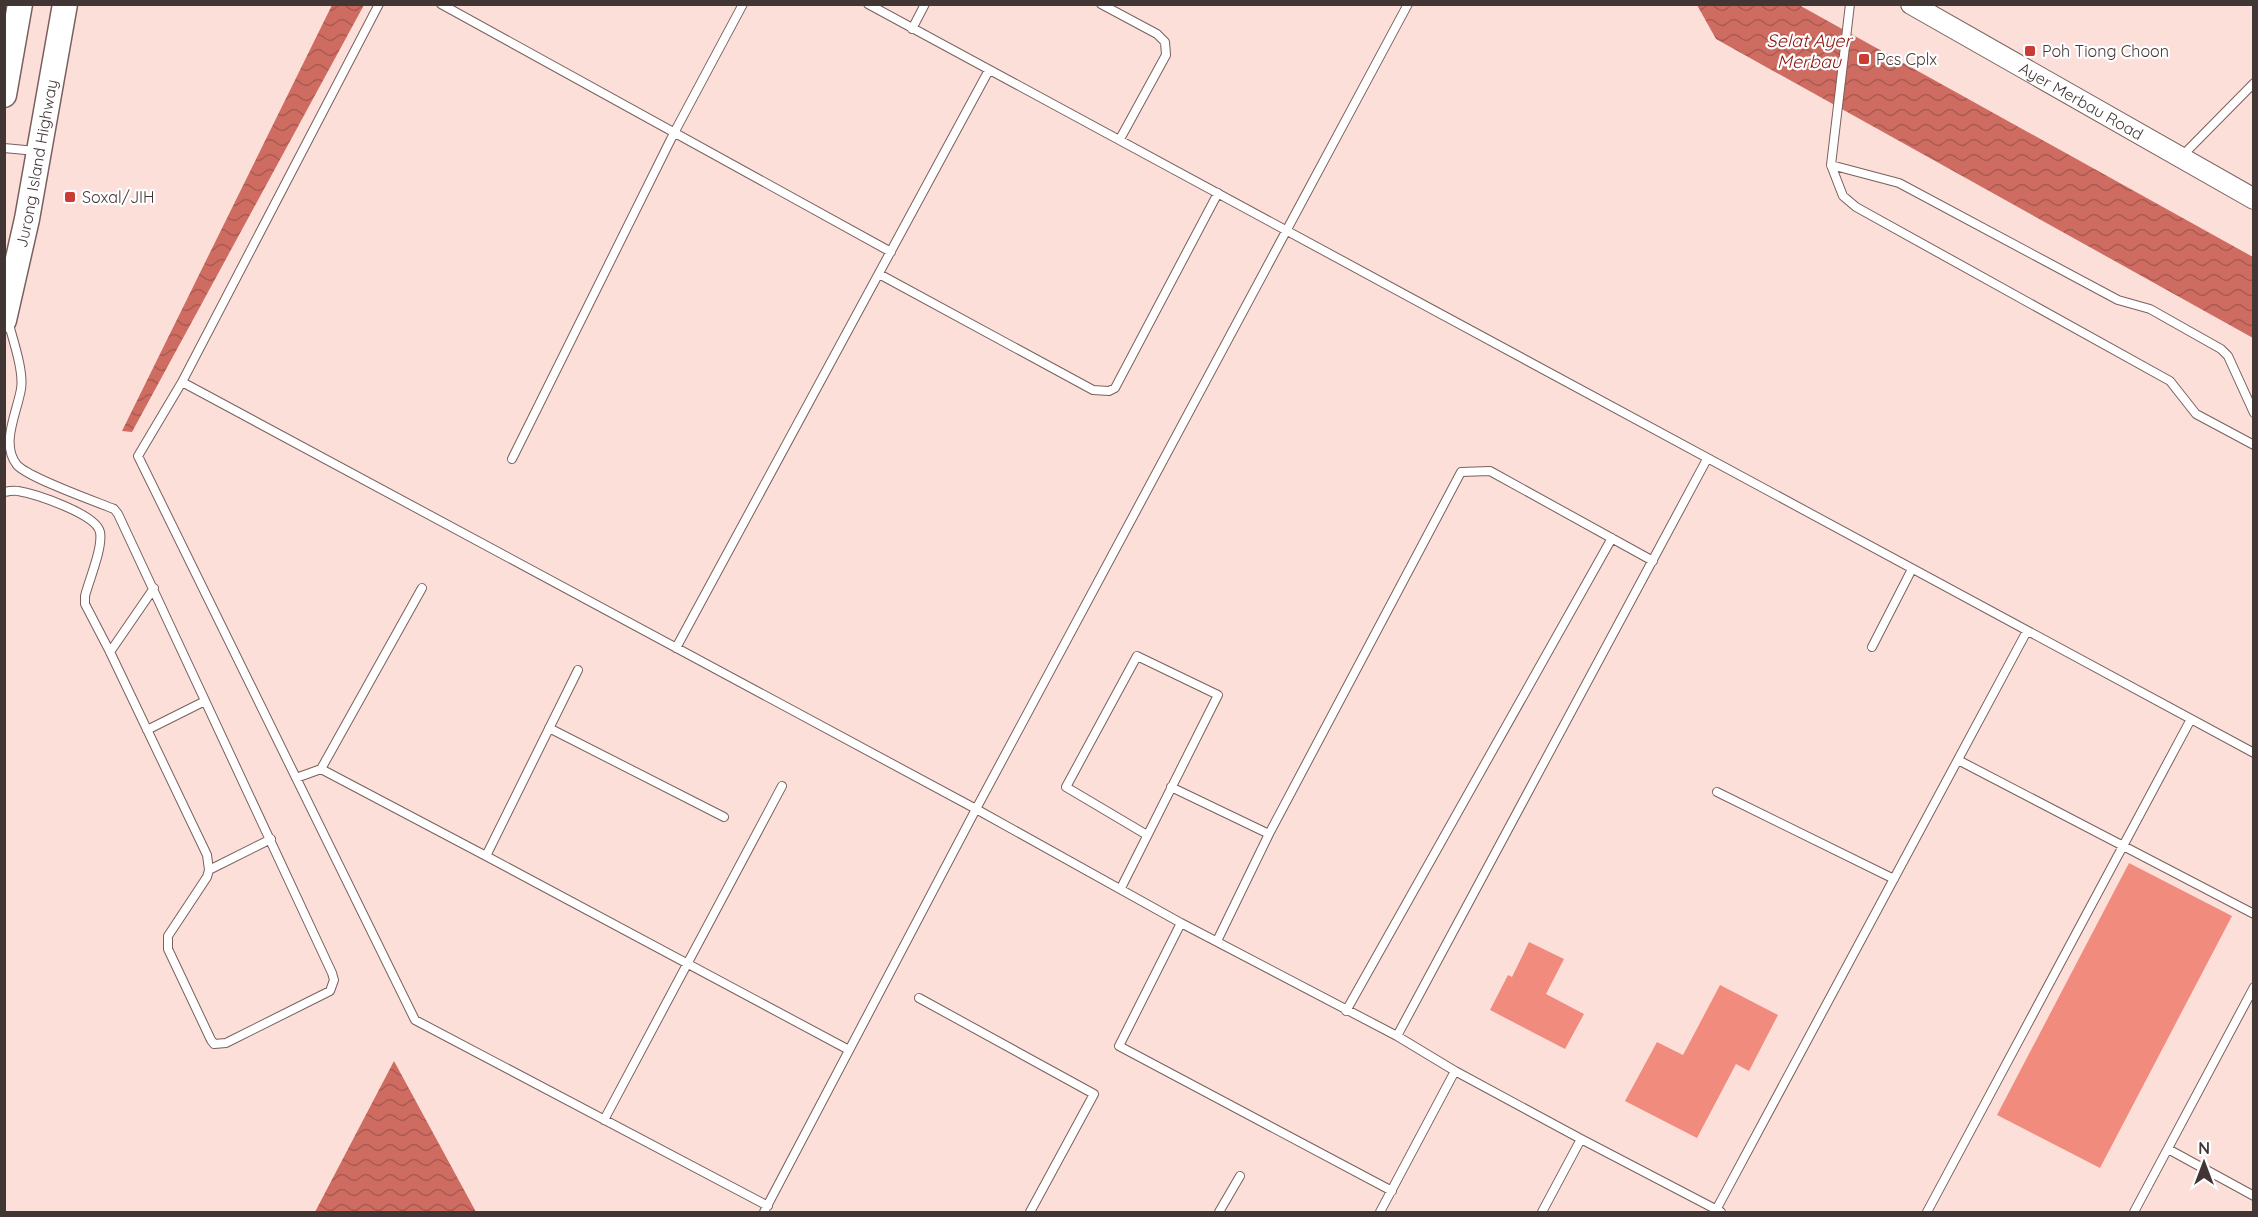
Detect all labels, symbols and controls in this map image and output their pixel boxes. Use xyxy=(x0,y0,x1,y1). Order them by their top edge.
water label: Selat Ayer Merbau xyxy=(1767,29,1853,73)
place label: Poh Tiong Choon xyxy=(2042,41,2169,61)
marker: Poh Tiong Choon xyxy=(2023,44,2037,58)
place label: Pcs Cplx xyxy=(1876,49,1937,69)
marker: Pcs Cplx xyxy=(1857,52,1871,66)
street label: Ayer Merbau Road xyxy=(2016,58,2147,144)
street label: Jurong Island Highway xyxy=(11,78,62,249)
place label: Soxal/JIH xyxy=(82,187,155,207)
marker: Soxal/JIH xyxy=(63,190,77,204)
north arrow xyxy=(2174,1133,2234,1193)
text: N xyxy=(2198,1138,2210,1158)

